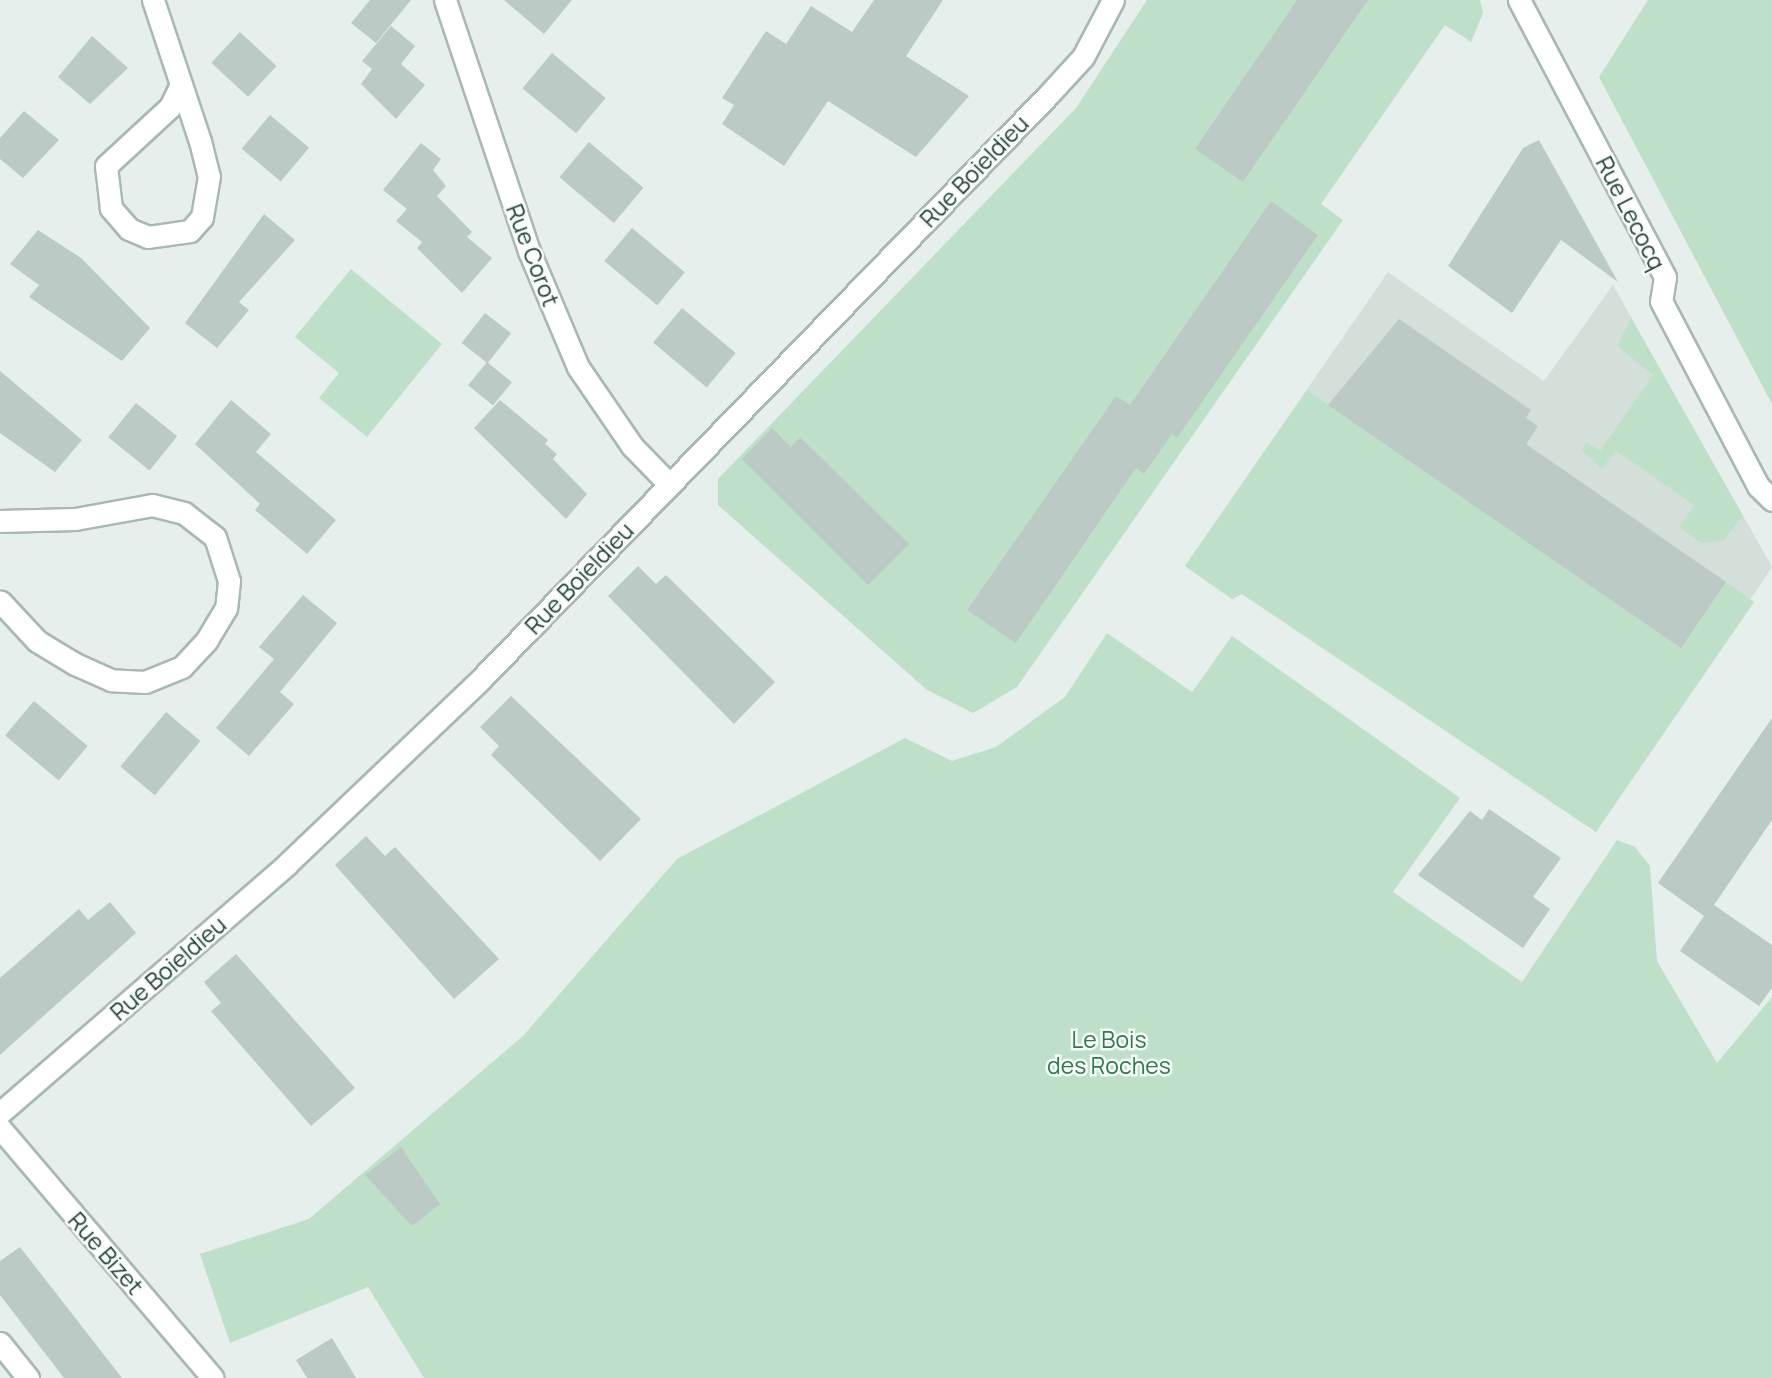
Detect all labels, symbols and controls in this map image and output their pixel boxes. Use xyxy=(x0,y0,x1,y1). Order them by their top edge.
street label: Rue Boieldieu xyxy=(914,110,1034,232)
street label: Rue Lecocq xyxy=(1591,152,1671,274)
street label: Rue Corot xyxy=(501,200,565,310)
street label: Rue Boieldieu xyxy=(519,517,639,639)
street label: Rue Boieldieu xyxy=(105,910,231,1026)
park label: Le Bois des Roches xyxy=(1047,1025,1171,1079)
street label: Rue Bizet xyxy=(63,1206,149,1300)

